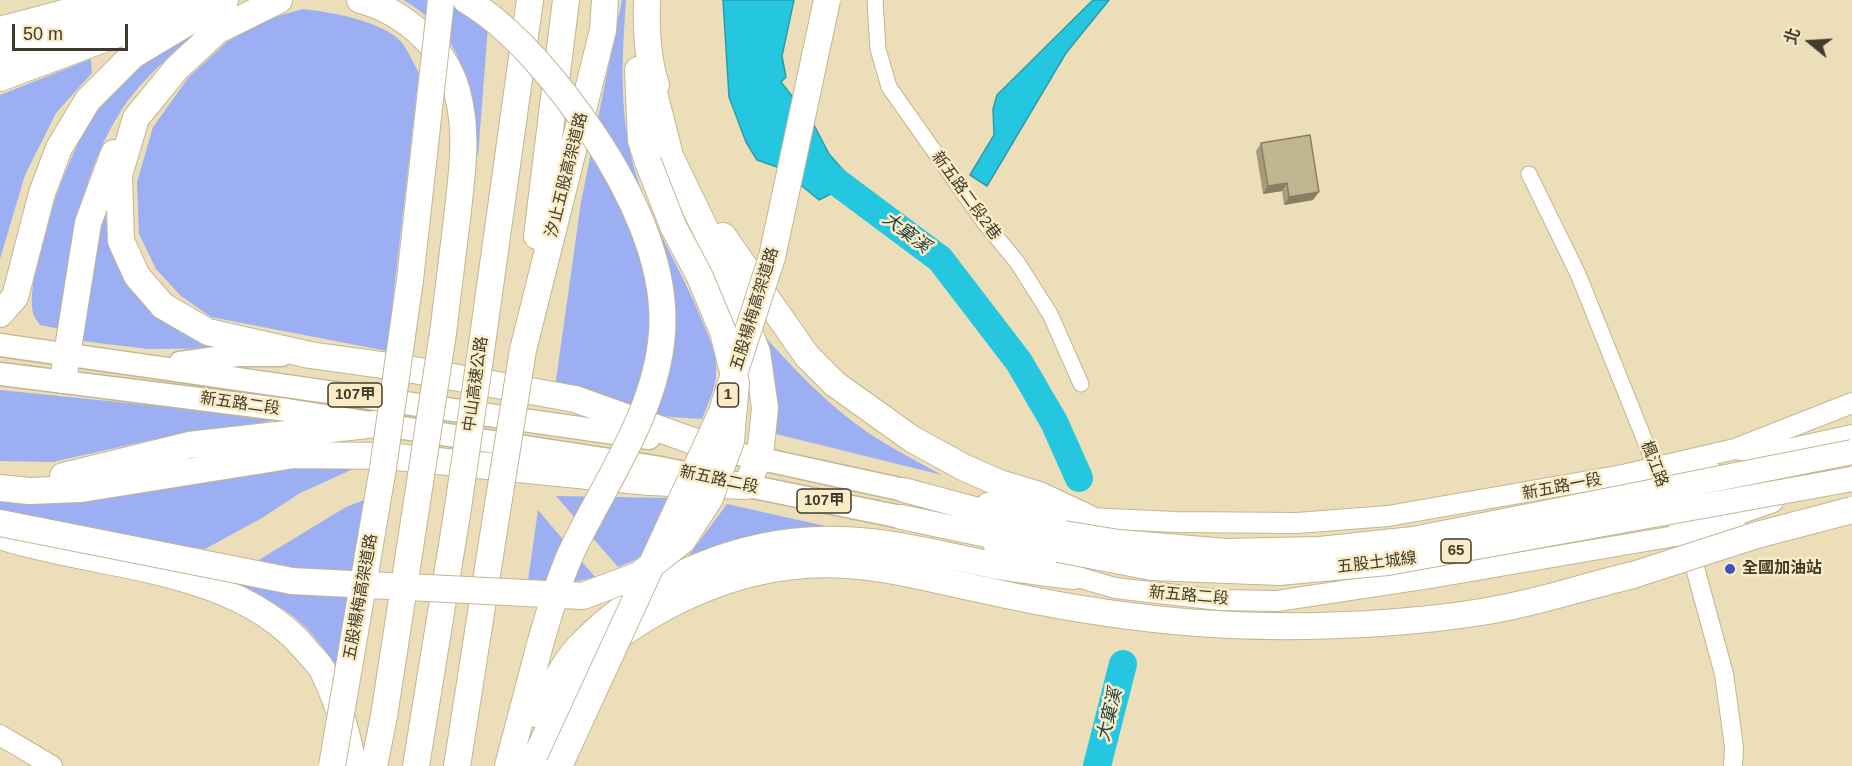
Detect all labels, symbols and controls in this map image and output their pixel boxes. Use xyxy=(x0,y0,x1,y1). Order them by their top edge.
scale bar xyxy=(15,12,130,50)
north arrow xyxy=(1780,12,1840,72)
text: 50 m xyxy=(23,24,63,44)
text: 北 xyxy=(1782,26,1803,47)
street label: 汐止五股高架道路 xyxy=(542,111,592,239)
street label: 新五路二段2巷 xyxy=(927,148,1005,244)
water label: 大窠溪 xyxy=(878,208,934,258)
street label: 五股楊梅高架道路 xyxy=(727,245,783,373)
street label: 中山高速公路 xyxy=(460,335,492,433)
road number: 107甲 xyxy=(328,383,382,407)
road number: 1 xyxy=(718,383,738,407)
street label: 新五路二段 xyxy=(199,389,281,419)
street label: 楓江路 xyxy=(1636,438,1672,490)
street label: 新五路二段 xyxy=(678,462,760,498)
street label: 新五路一段 xyxy=(1521,470,1603,504)
road number: 107甲 xyxy=(797,489,851,513)
street label: 五股楊梅高架道路 xyxy=(340,532,382,662)
road number: 65 xyxy=(1441,539,1471,563)
street label: 五股土城線 xyxy=(1336,549,1418,577)
place label: 全國加油站 xyxy=(1742,559,1822,579)
marker: 全國加油站 xyxy=(1723,562,1737,576)
street label: 新五路二段 xyxy=(1148,583,1230,609)
water label: 大窠溪 xyxy=(1093,686,1127,744)

